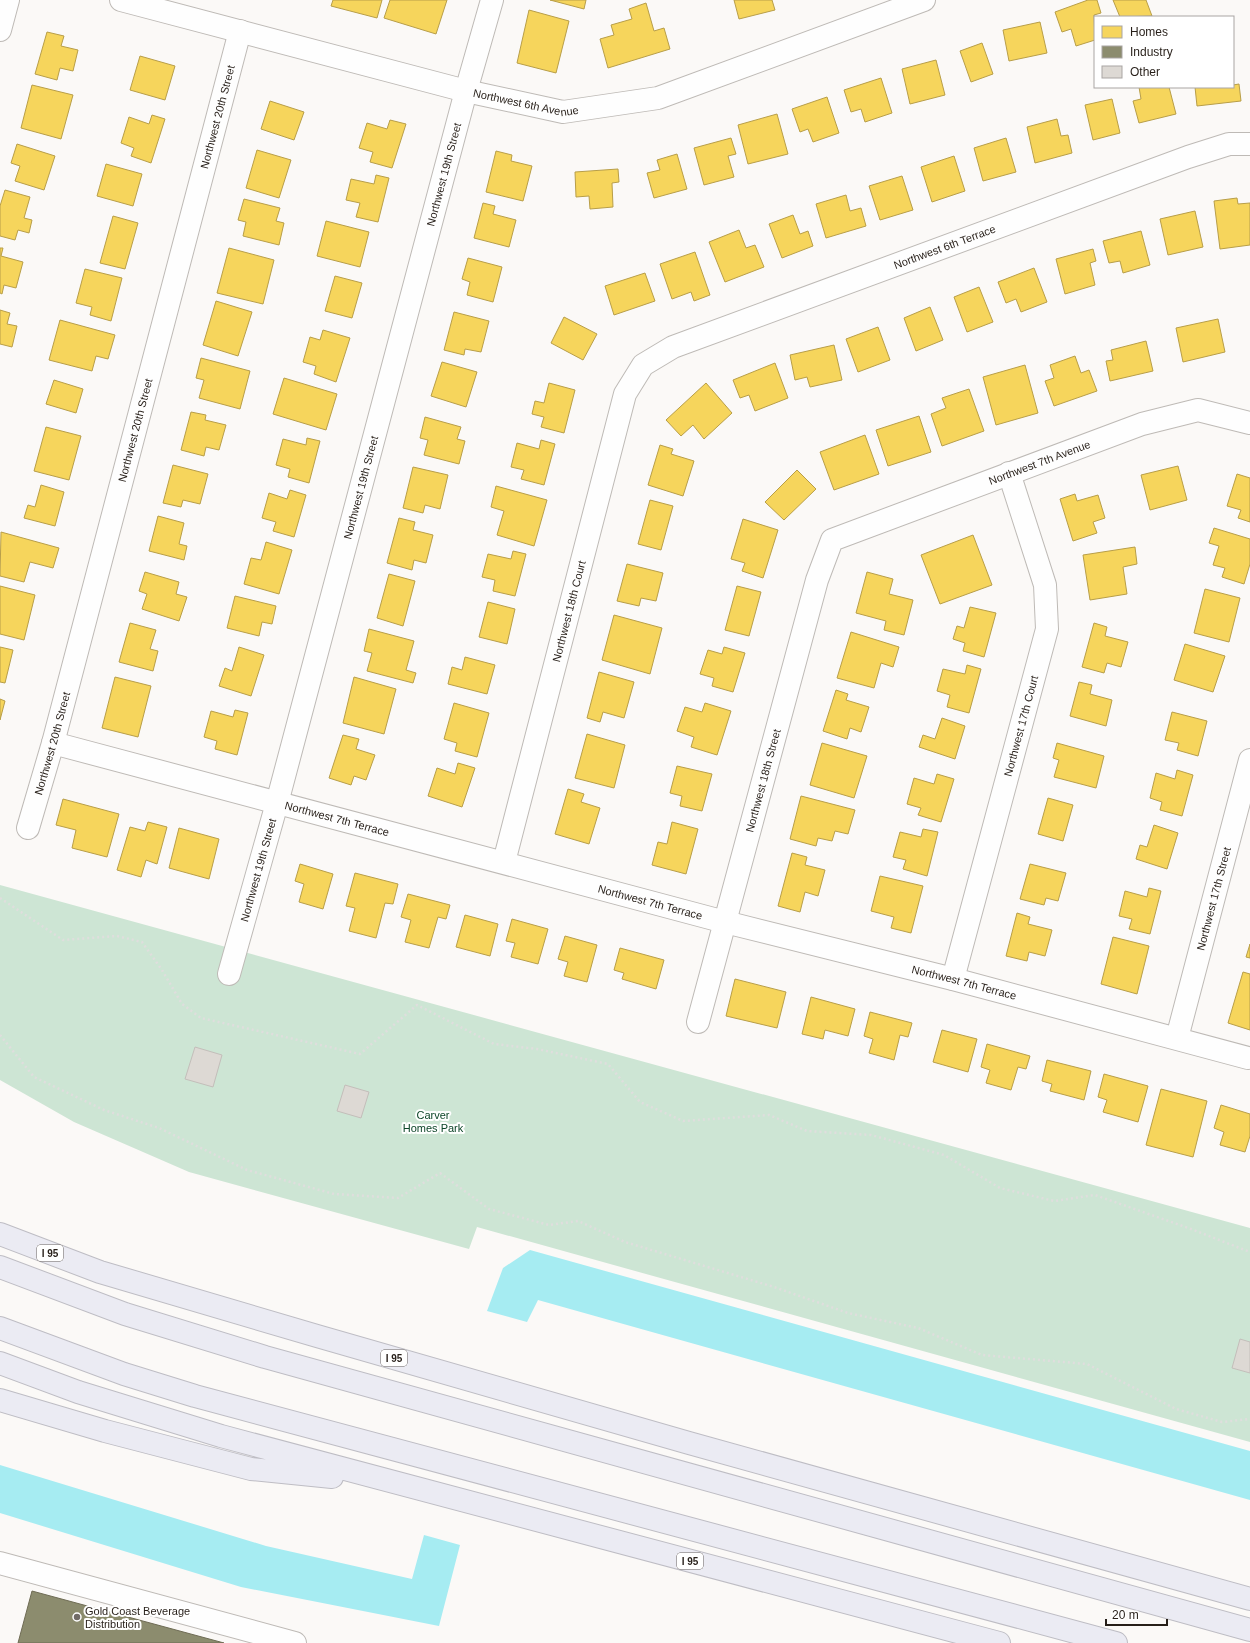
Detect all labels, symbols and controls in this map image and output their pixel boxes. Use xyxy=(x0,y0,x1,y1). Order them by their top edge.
legend xyxy=(1094,16,1234,88)
text: Homes xyxy=(1130,25,1168,39)
text: Industry xyxy=(1130,45,1173,59)
street label: Northwest 20th Street xyxy=(198,64,237,170)
text: Other xyxy=(1130,65,1160,79)
street label: Northwest 6th Avenue xyxy=(472,87,579,118)
street label: Northwest 19th Street xyxy=(424,121,463,227)
street label: Northwest 6th Terrace xyxy=(892,223,997,271)
street label: Northwest 20th Street xyxy=(116,377,154,483)
street label: Northwest 19th Street xyxy=(341,435,380,541)
street label: Northwest 7th Avenue xyxy=(987,438,1092,487)
street label: Northwest 18th Court xyxy=(550,559,588,663)
street label: Northwest 17th Court xyxy=(1002,674,1040,778)
street label: Northwest 20th Street xyxy=(32,691,72,796)
street label: Northwest 18th Street xyxy=(743,728,783,834)
street label: Northwest 7th Terrace xyxy=(284,799,391,838)
street label: Northwest 19th Street xyxy=(238,817,278,923)
street label: Northwest 17th Street xyxy=(1194,846,1233,952)
street label: Northwest 7th Terrace xyxy=(597,882,704,922)
street label: Northwest 7th Terrace xyxy=(911,963,1018,1002)
park label: Carver Homes Park xyxy=(403,1109,464,1134)
road number: I 95 xyxy=(37,1245,63,1261)
road number: I 95 xyxy=(381,1350,407,1366)
road number: I 95 xyxy=(677,1553,703,1569)
scale bar xyxy=(1106,1601,1167,1627)
place label: Gold Coast Beverage Distribution xyxy=(85,1605,190,1630)
text: 20 m xyxy=(1112,1608,1139,1622)
marker: Gold Coast Beverage Distribution xyxy=(72,1612,82,1622)

